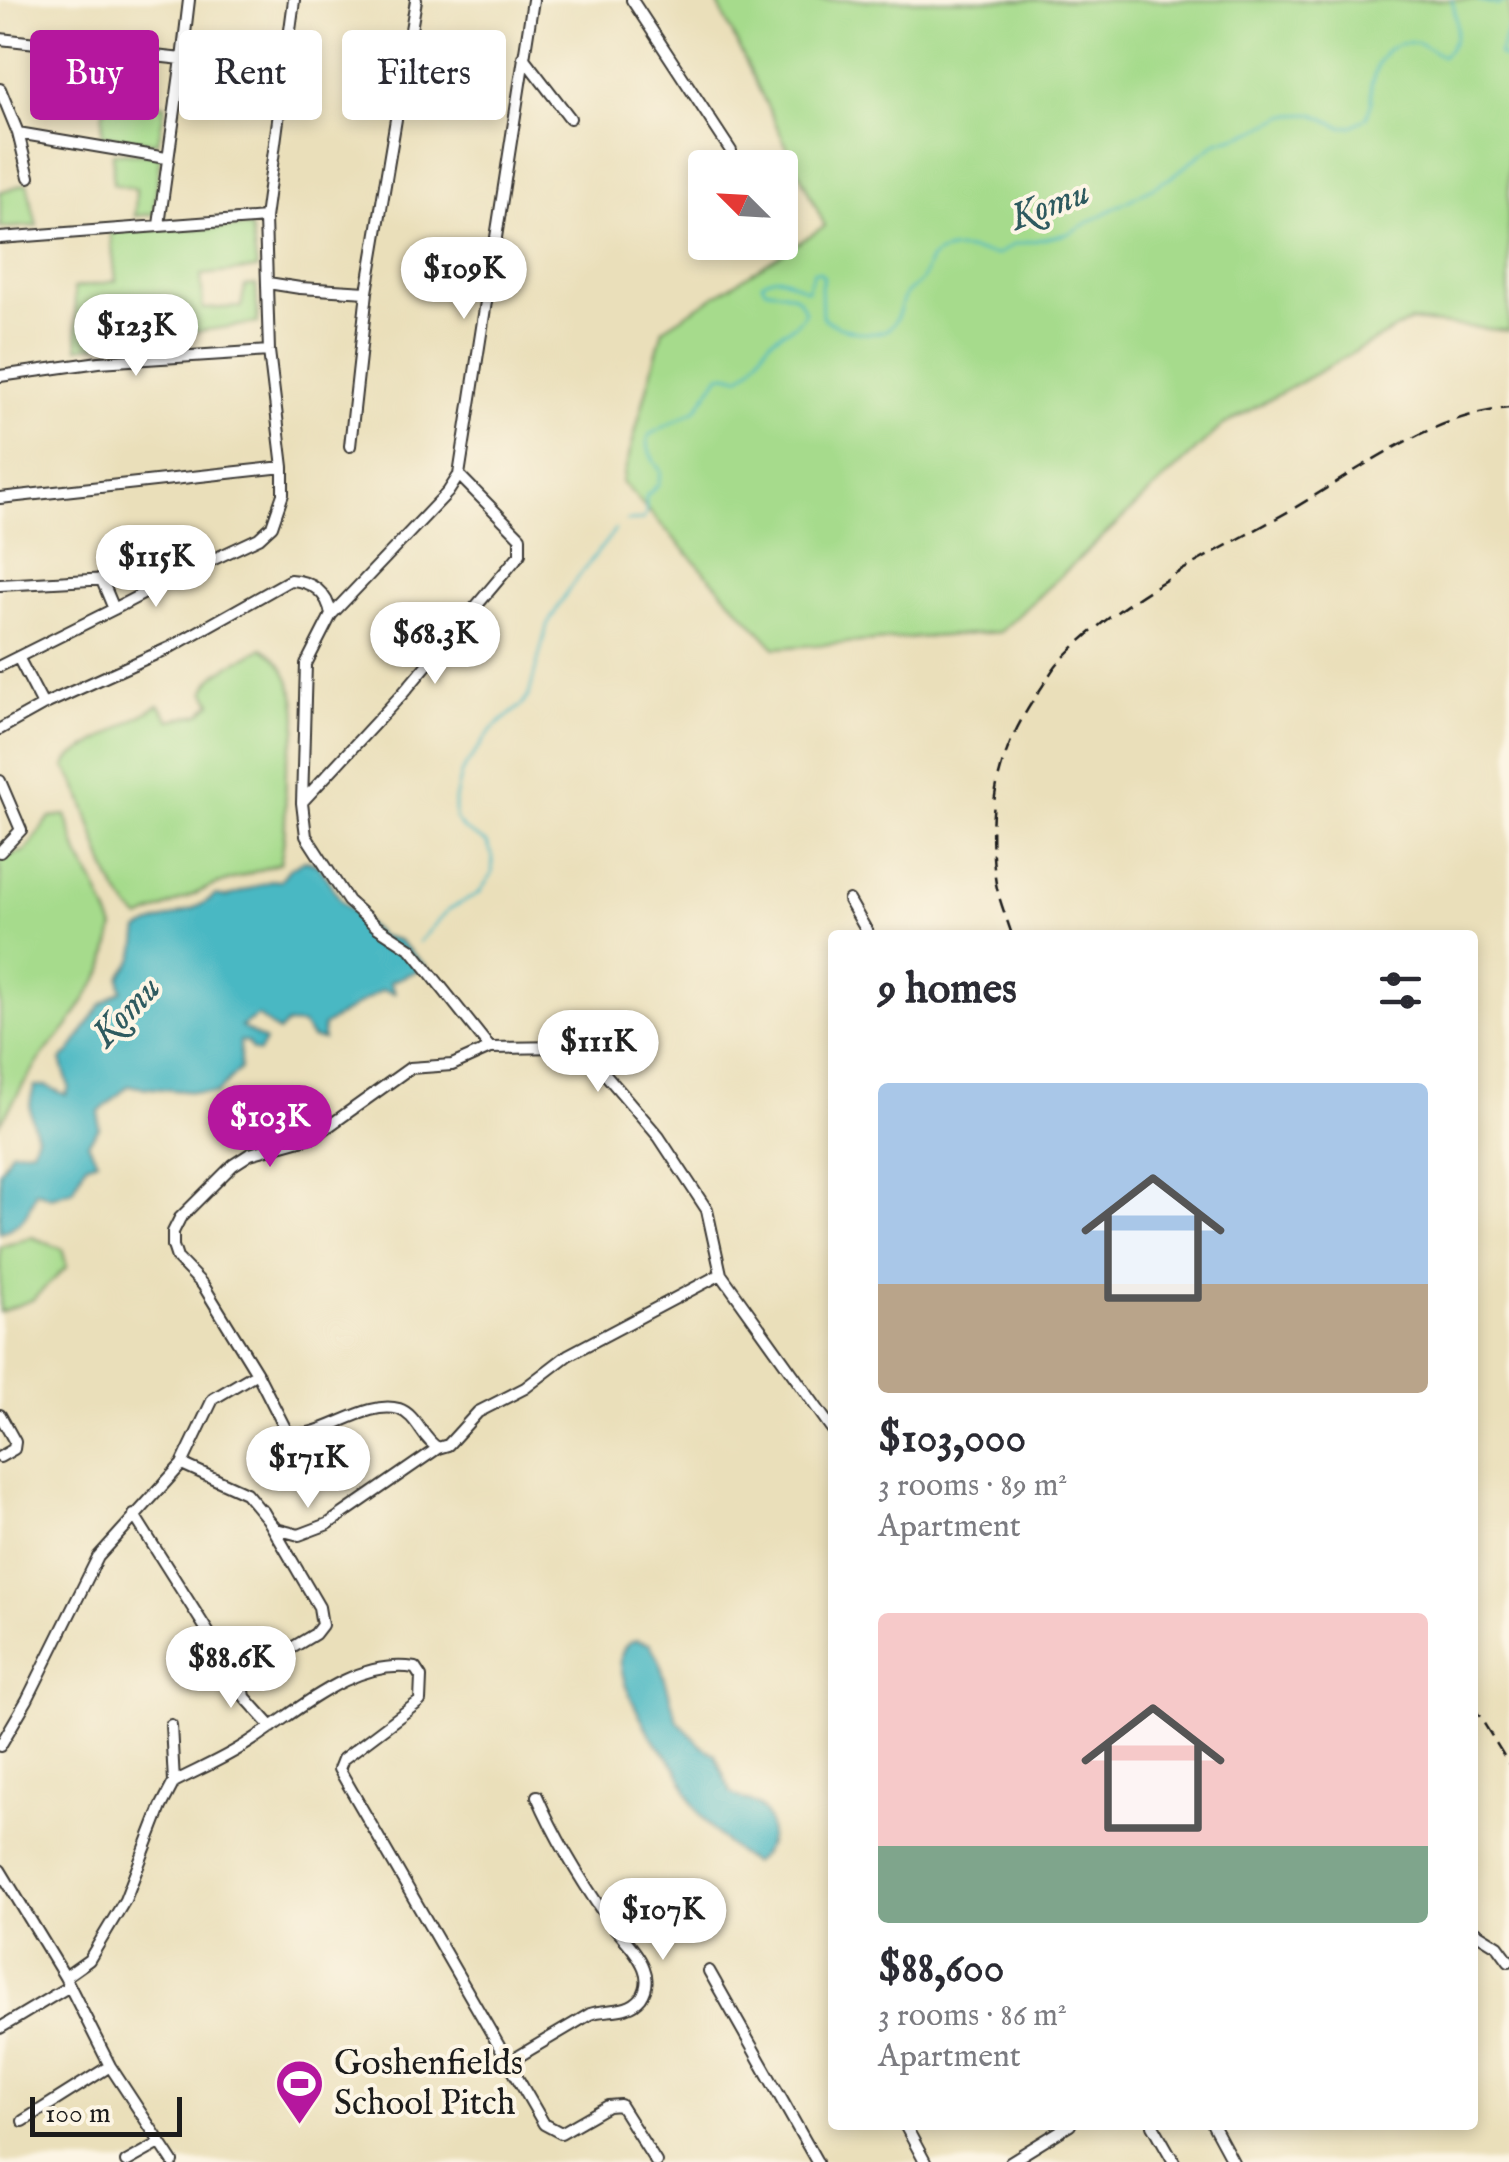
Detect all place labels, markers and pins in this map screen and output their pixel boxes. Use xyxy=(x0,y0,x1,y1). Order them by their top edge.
pin: $109K xyxy=(394,237,534,322)
pin: $123K xyxy=(66,294,206,379)
pin: $115K xyxy=(86,525,226,610)
pin: $68.3K xyxy=(354,602,516,687)
pin: $111K xyxy=(528,1010,668,1095)
pin: $103K xyxy=(200,1085,340,1170)
pin: $171K xyxy=(238,1426,378,1511)
pin: $88.6K xyxy=(150,1626,312,1711)
pin: $107K xyxy=(593,1878,733,1963)
place label: Goshenfields School Pitch xyxy=(334,2042,523,2127)
sports icon: Goshenfields School Pitch xyxy=(273,2058,325,2126)

